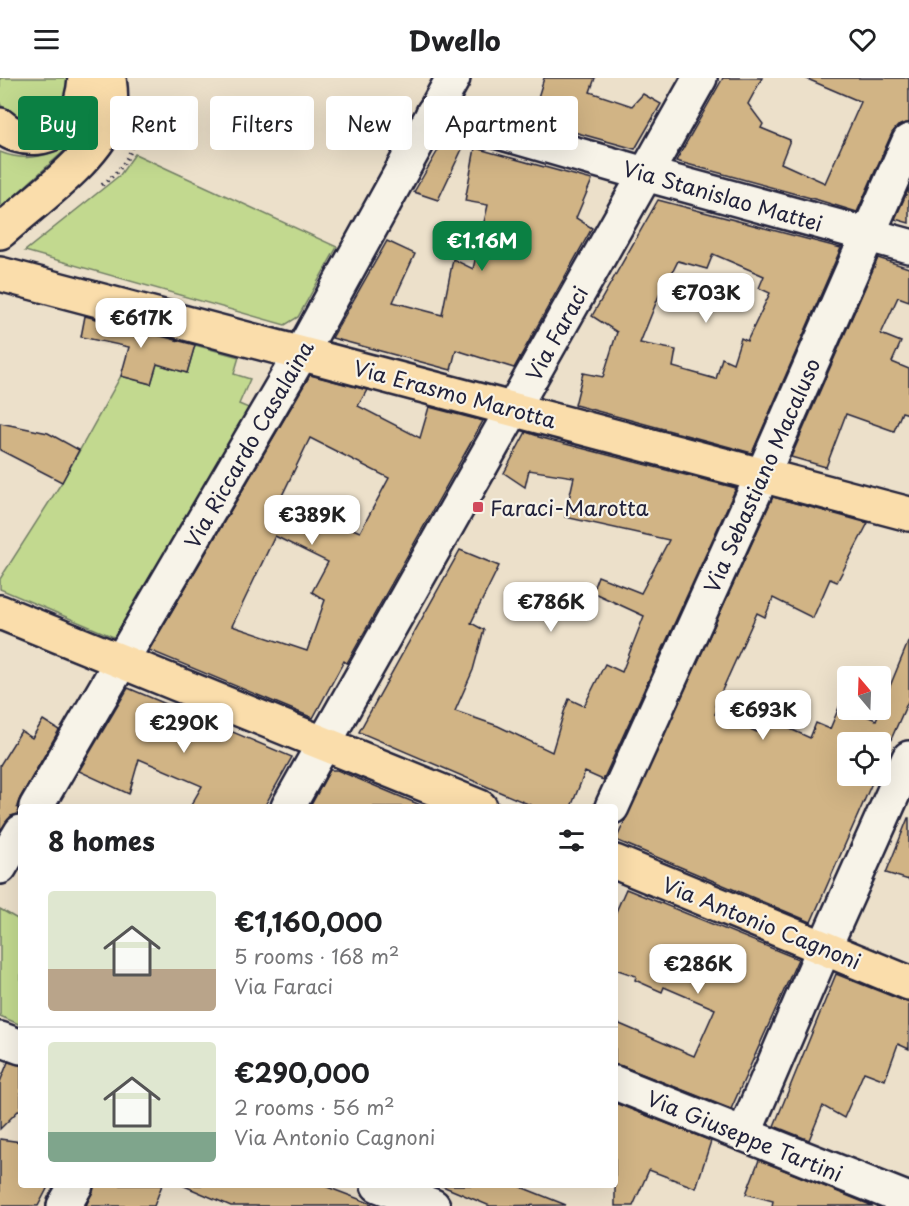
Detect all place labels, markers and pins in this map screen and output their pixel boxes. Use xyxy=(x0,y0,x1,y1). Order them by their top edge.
pin: €1.16M xyxy=(433,221,531,272)
pin: €703K xyxy=(664,273,748,324)
pin: €617K xyxy=(99,298,183,349)
place label: Faraci-Marotta xyxy=(490,491,649,523)
pin: €389K xyxy=(270,495,354,546)
marker: Faraci-Marotta xyxy=(471,500,485,514)
pin: €786K xyxy=(509,582,593,633)
pin: €693K xyxy=(721,690,805,741)
pin: €290K xyxy=(142,703,226,754)
pin: €286K xyxy=(656,944,740,995)

